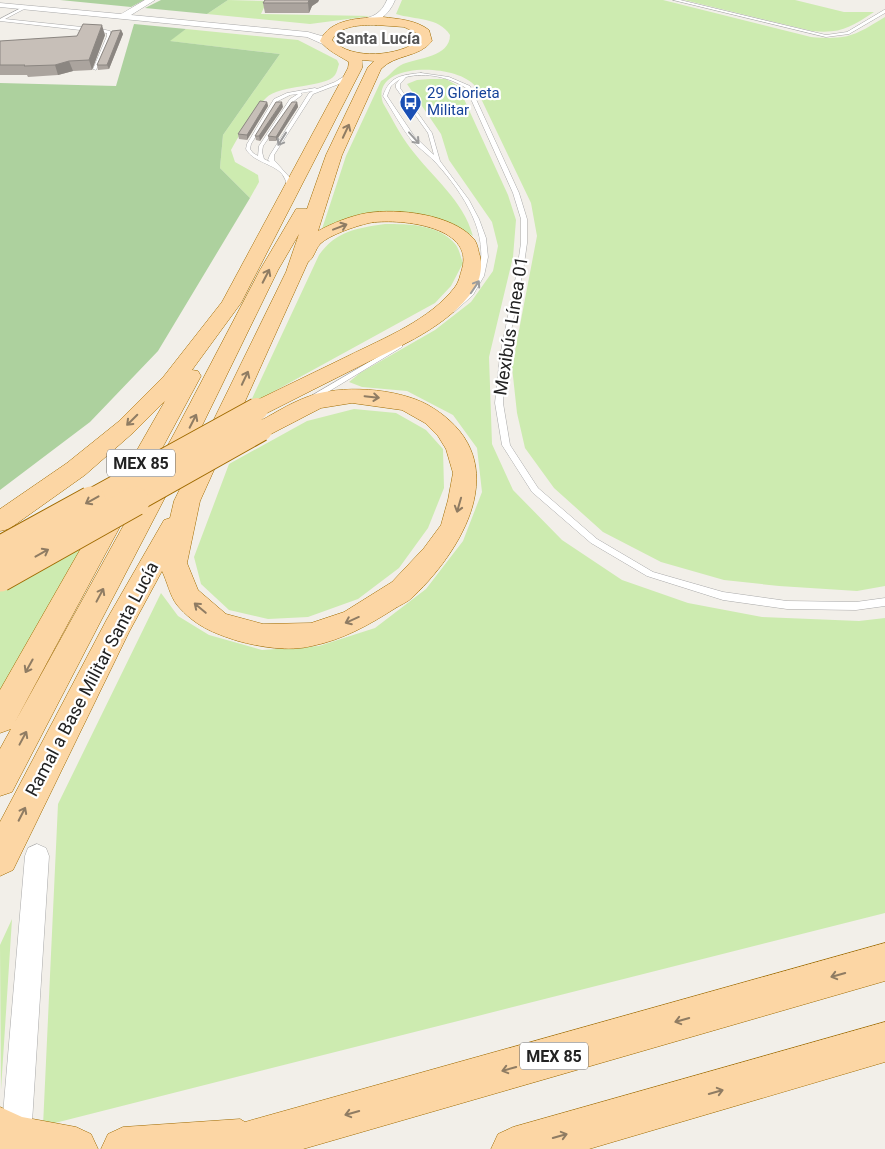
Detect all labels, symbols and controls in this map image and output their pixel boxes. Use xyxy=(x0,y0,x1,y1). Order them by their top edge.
district label: Santa Lucía xyxy=(336,29,420,48)
place label: 29 Glorieta Militar xyxy=(427,84,500,119)
bus stop icon: 29 Glorieta Militar xyxy=(399,90,423,121)
one-way arrow xyxy=(341,124,351,139)
one-way arrow xyxy=(408,131,420,144)
one-way arrow xyxy=(276,132,286,146)
one-way arrow xyxy=(332,222,347,231)
street label: Mexibús Línea 01 xyxy=(489,255,532,397)
one-way arrow xyxy=(262,269,271,284)
one-way arrow xyxy=(470,280,480,294)
one-way arrow xyxy=(240,371,250,386)
one-way arrow xyxy=(364,393,380,402)
one-way arrow xyxy=(126,414,138,426)
one-way arrow xyxy=(188,414,198,429)
road number: MEX 85 xyxy=(107,449,175,476)
one-way arrow xyxy=(85,496,100,506)
one-way arrow xyxy=(454,497,464,513)
one-way arrow xyxy=(35,548,49,558)
street label: Ramal a Base Militar Santa Lucía xyxy=(21,558,162,800)
one-way arrow xyxy=(96,588,105,603)
one-way arrow xyxy=(193,602,206,614)
one-way arrow xyxy=(345,615,360,625)
one-way arrow xyxy=(23,659,33,673)
one-way arrow xyxy=(18,731,28,746)
one-way arrow xyxy=(18,807,27,822)
one-way arrow xyxy=(831,971,847,980)
one-way arrow xyxy=(674,1015,690,1025)
road number: MEX 85 xyxy=(520,1042,588,1070)
one-way arrow xyxy=(501,1064,517,1074)
one-way arrow xyxy=(708,1086,724,1096)
one-way arrow xyxy=(345,1109,361,1119)
one-way arrow xyxy=(552,1130,568,1140)

